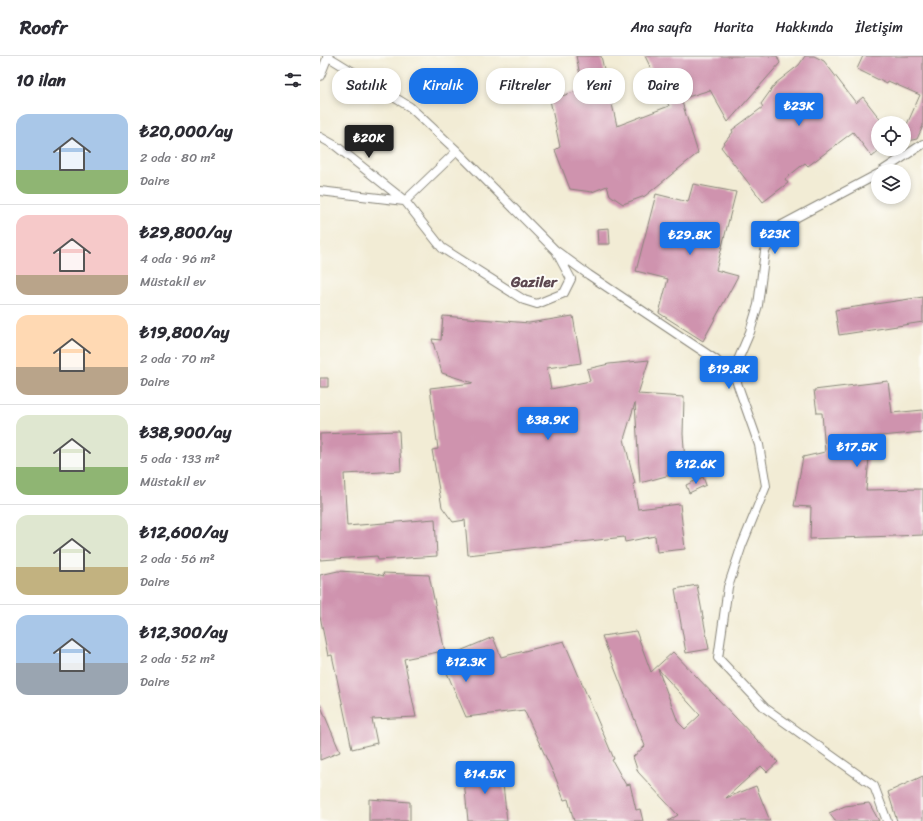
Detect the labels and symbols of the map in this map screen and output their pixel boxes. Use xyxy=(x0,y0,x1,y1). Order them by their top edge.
pin: ₺23K xyxy=(775,93,823,127)
pin: ₺20K xyxy=(345,125,393,159)
pin: ₺23K xyxy=(751,221,799,255)
pin: ₺29.8K xyxy=(657,222,723,256)
district label: Gaziler xyxy=(510,269,559,295)
pin: ₺19.8K xyxy=(696,356,762,390)
pin: ₺38.9K xyxy=(515,407,581,441)
pin: ₺17.5K xyxy=(824,434,890,468)
pin: ₺12.6K xyxy=(663,451,729,485)
pin: ₺12.3K xyxy=(433,649,499,683)
pin: ₺14.5K xyxy=(452,761,518,795)

